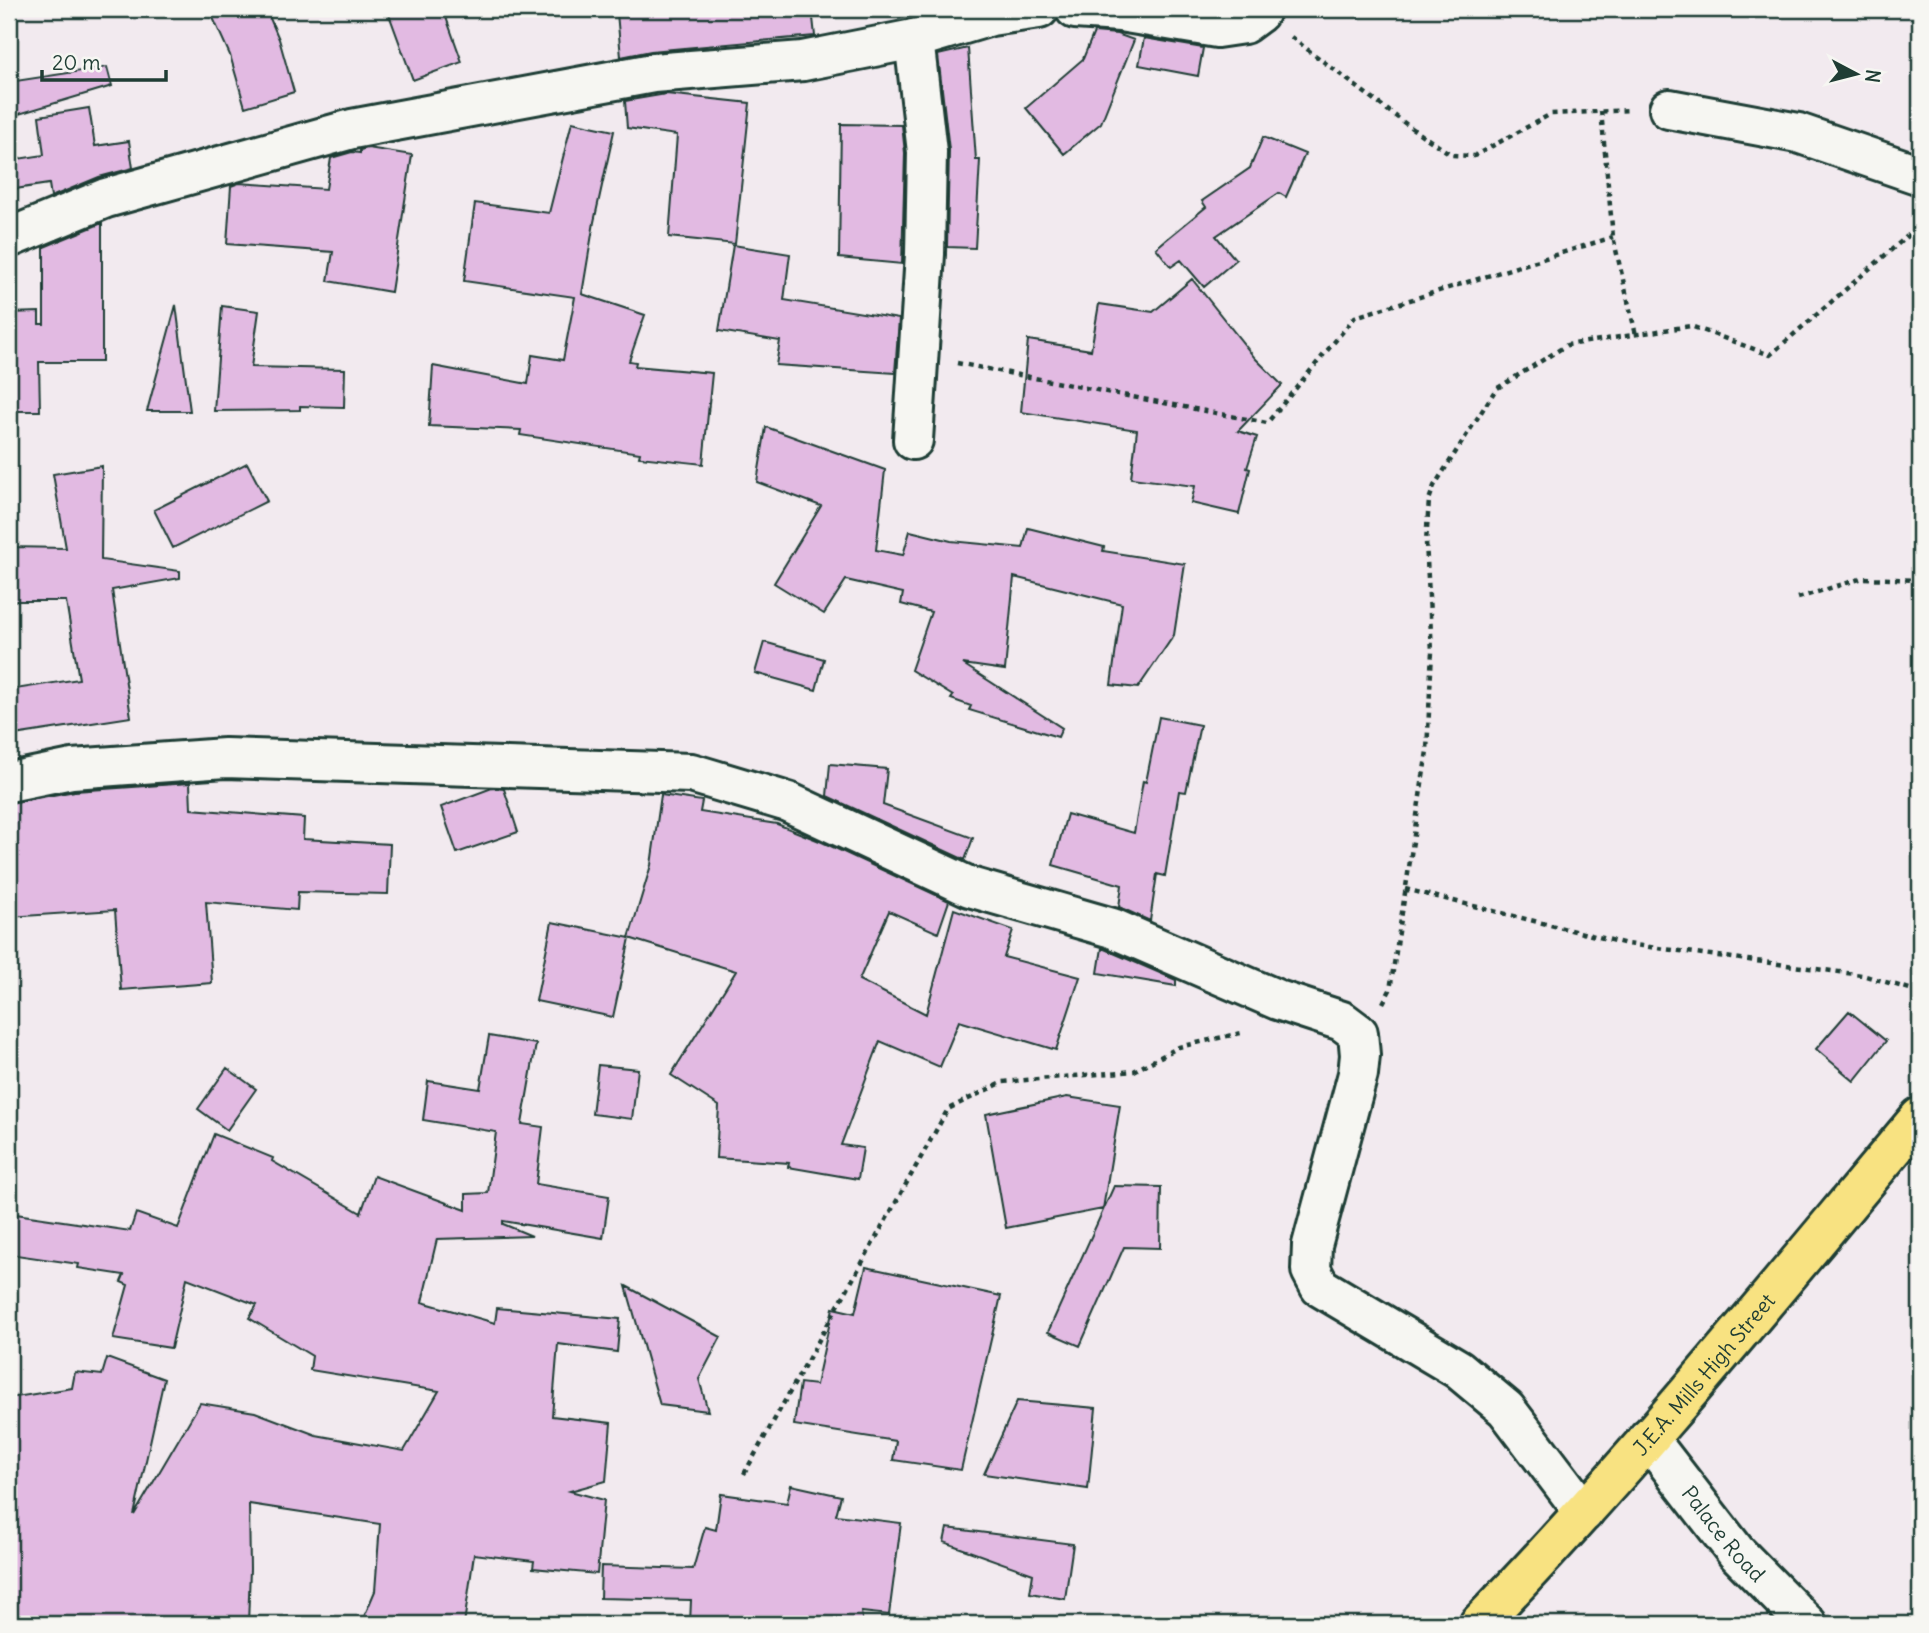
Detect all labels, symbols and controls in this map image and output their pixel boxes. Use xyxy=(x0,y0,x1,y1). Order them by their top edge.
scale bar xyxy=(42,38,166,82)
north arrow xyxy=(1820,38,1890,108)
text: 20 m xyxy=(52,49,101,76)
text: N xyxy=(1860,68,1886,84)
street label: J.E.A. Mills High Street xyxy=(1627,1287,1780,1461)
street label: Palace Road xyxy=(1676,1480,1771,1587)

